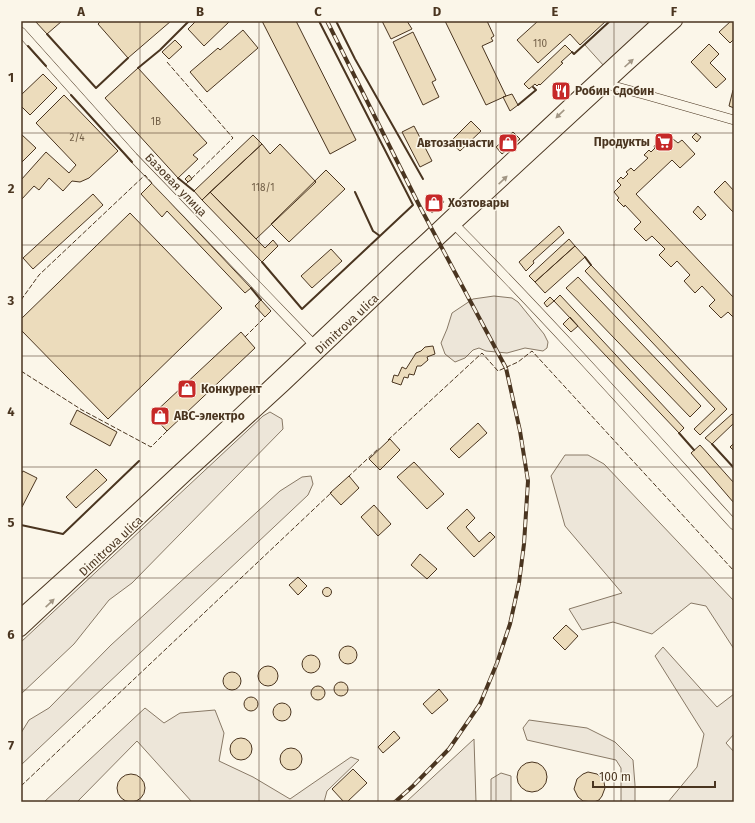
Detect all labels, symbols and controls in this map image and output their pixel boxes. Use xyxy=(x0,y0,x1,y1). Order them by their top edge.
text: A xyxy=(76,4,85,19)
text: B xyxy=(196,4,204,19)
text: C xyxy=(314,4,322,19)
text: D xyxy=(433,4,442,19)
text: E xyxy=(552,4,559,19)
text: F xyxy=(671,4,678,19)
house number: 110 xyxy=(533,38,547,50)
one-way arrow xyxy=(624,58,634,68)
text: 1 xyxy=(8,70,14,85)
restaurant icon: Робин Сдобин xyxy=(550,80,572,102)
place label: Робин Сдобин xyxy=(575,84,654,98)
one-way arrow xyxy=(555,109,565,119)
house number: 1В xyxy=(151,116,161,128)
supermarket icon: Продукты xyxy=(653,131,675,153)
house number: 2/4 xyxy=(70,132,85,144)
shop icon: Автозапчасти xyxy=(497,132,519,154)
place label: Продукты xyxy=(594,135,650,149)
place label: Автозапчасти xyxy=(416,136,494,150)
street label: Базовая улица xyxy=(142,150,210,220)
one-way arrow xyxy=(498,175,508,185)
text: 2 xyxy=(8,181,15,196)
house number: 118/1 xyxy=(252,182,274,194)
shop icon: Хозтовары xyxy=(423,192,445,214)
place label: Хозтовары xyxy=(447,196,509,210)
street label: Dimitrova ulica xyxy=(312,291,382,357)
text: 3 xyxy=(7,293,15,308)
shop icon: Конкурент xyxy=(176,378,198,400)
place label: Конкурент xyxy=(201,382,262,396)
text: 4 xyxy=(7,404,15,419)
shop icon: АВС-электро xyxy=(149,405,171,427)
place label: АВС-электро xyxy=(173,409,245,423)
street label: Dimitrova ulica xyxy=(76,513,146,579)
text: 5 xyxy=(8,515,15,530)
one-way arrow xyxy=(45,599,54,608)
text: 6 xyxy=(7,627,15,642)
text: 7 xyxy=(8,738,14,753)
scale bar xyxy=(593,763,715,789)
text: 100 m xyxy=(599,770,631,784)

